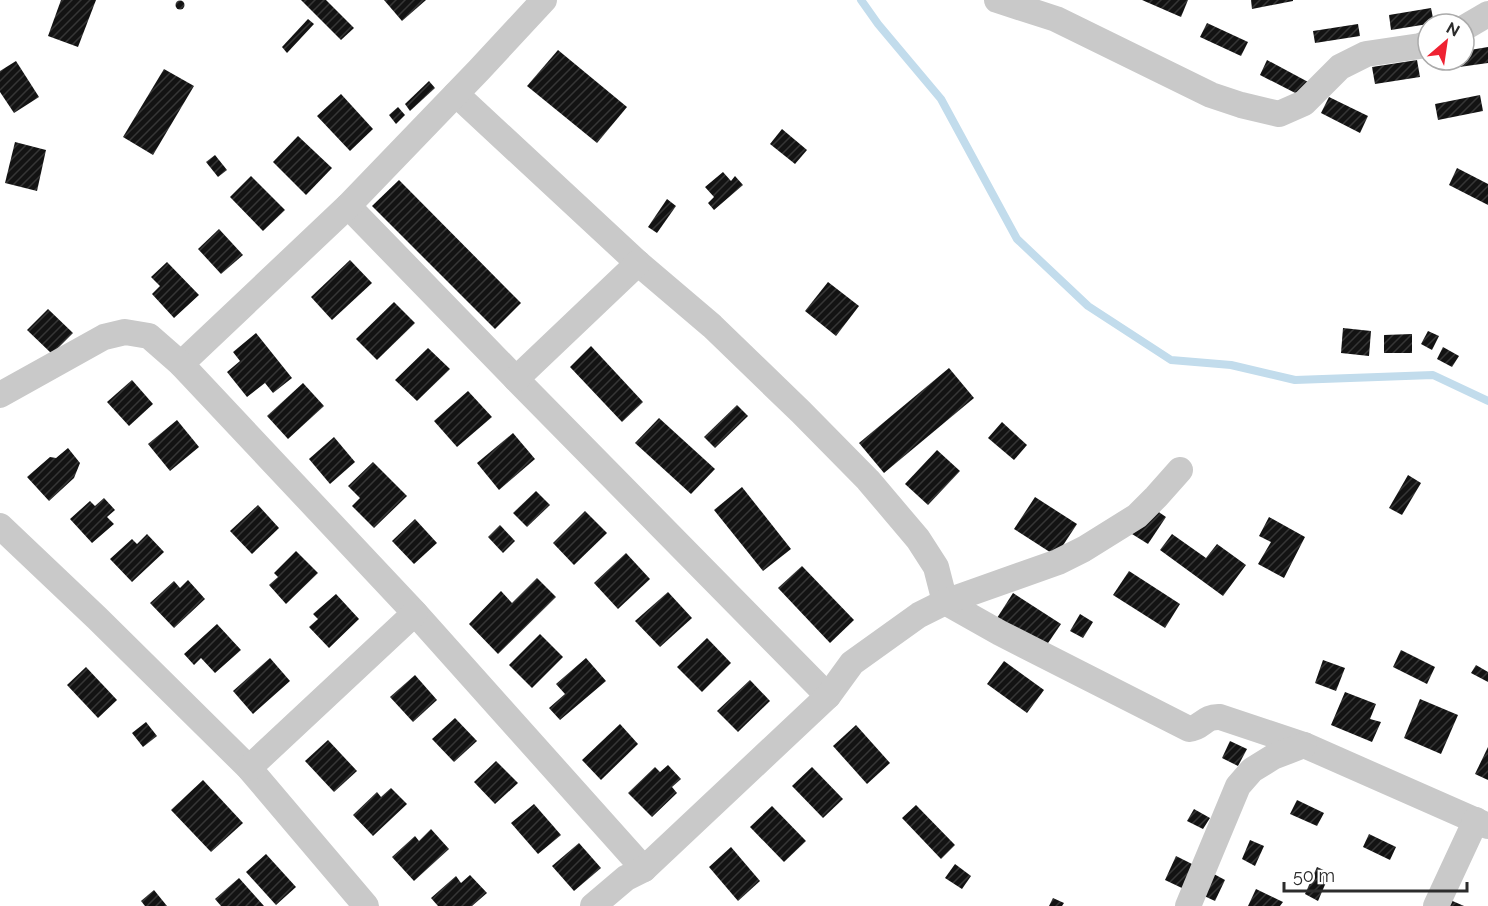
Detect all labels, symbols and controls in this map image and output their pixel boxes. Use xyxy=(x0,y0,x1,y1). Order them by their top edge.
north arrow xyxy=(1416,12,1476,72)
text: N xyxy=(1443,18,1463,41)
scale bar xyxy=(1284,855,1467,893)
text: 50 m xyxy=(1293,865,1335,886)

